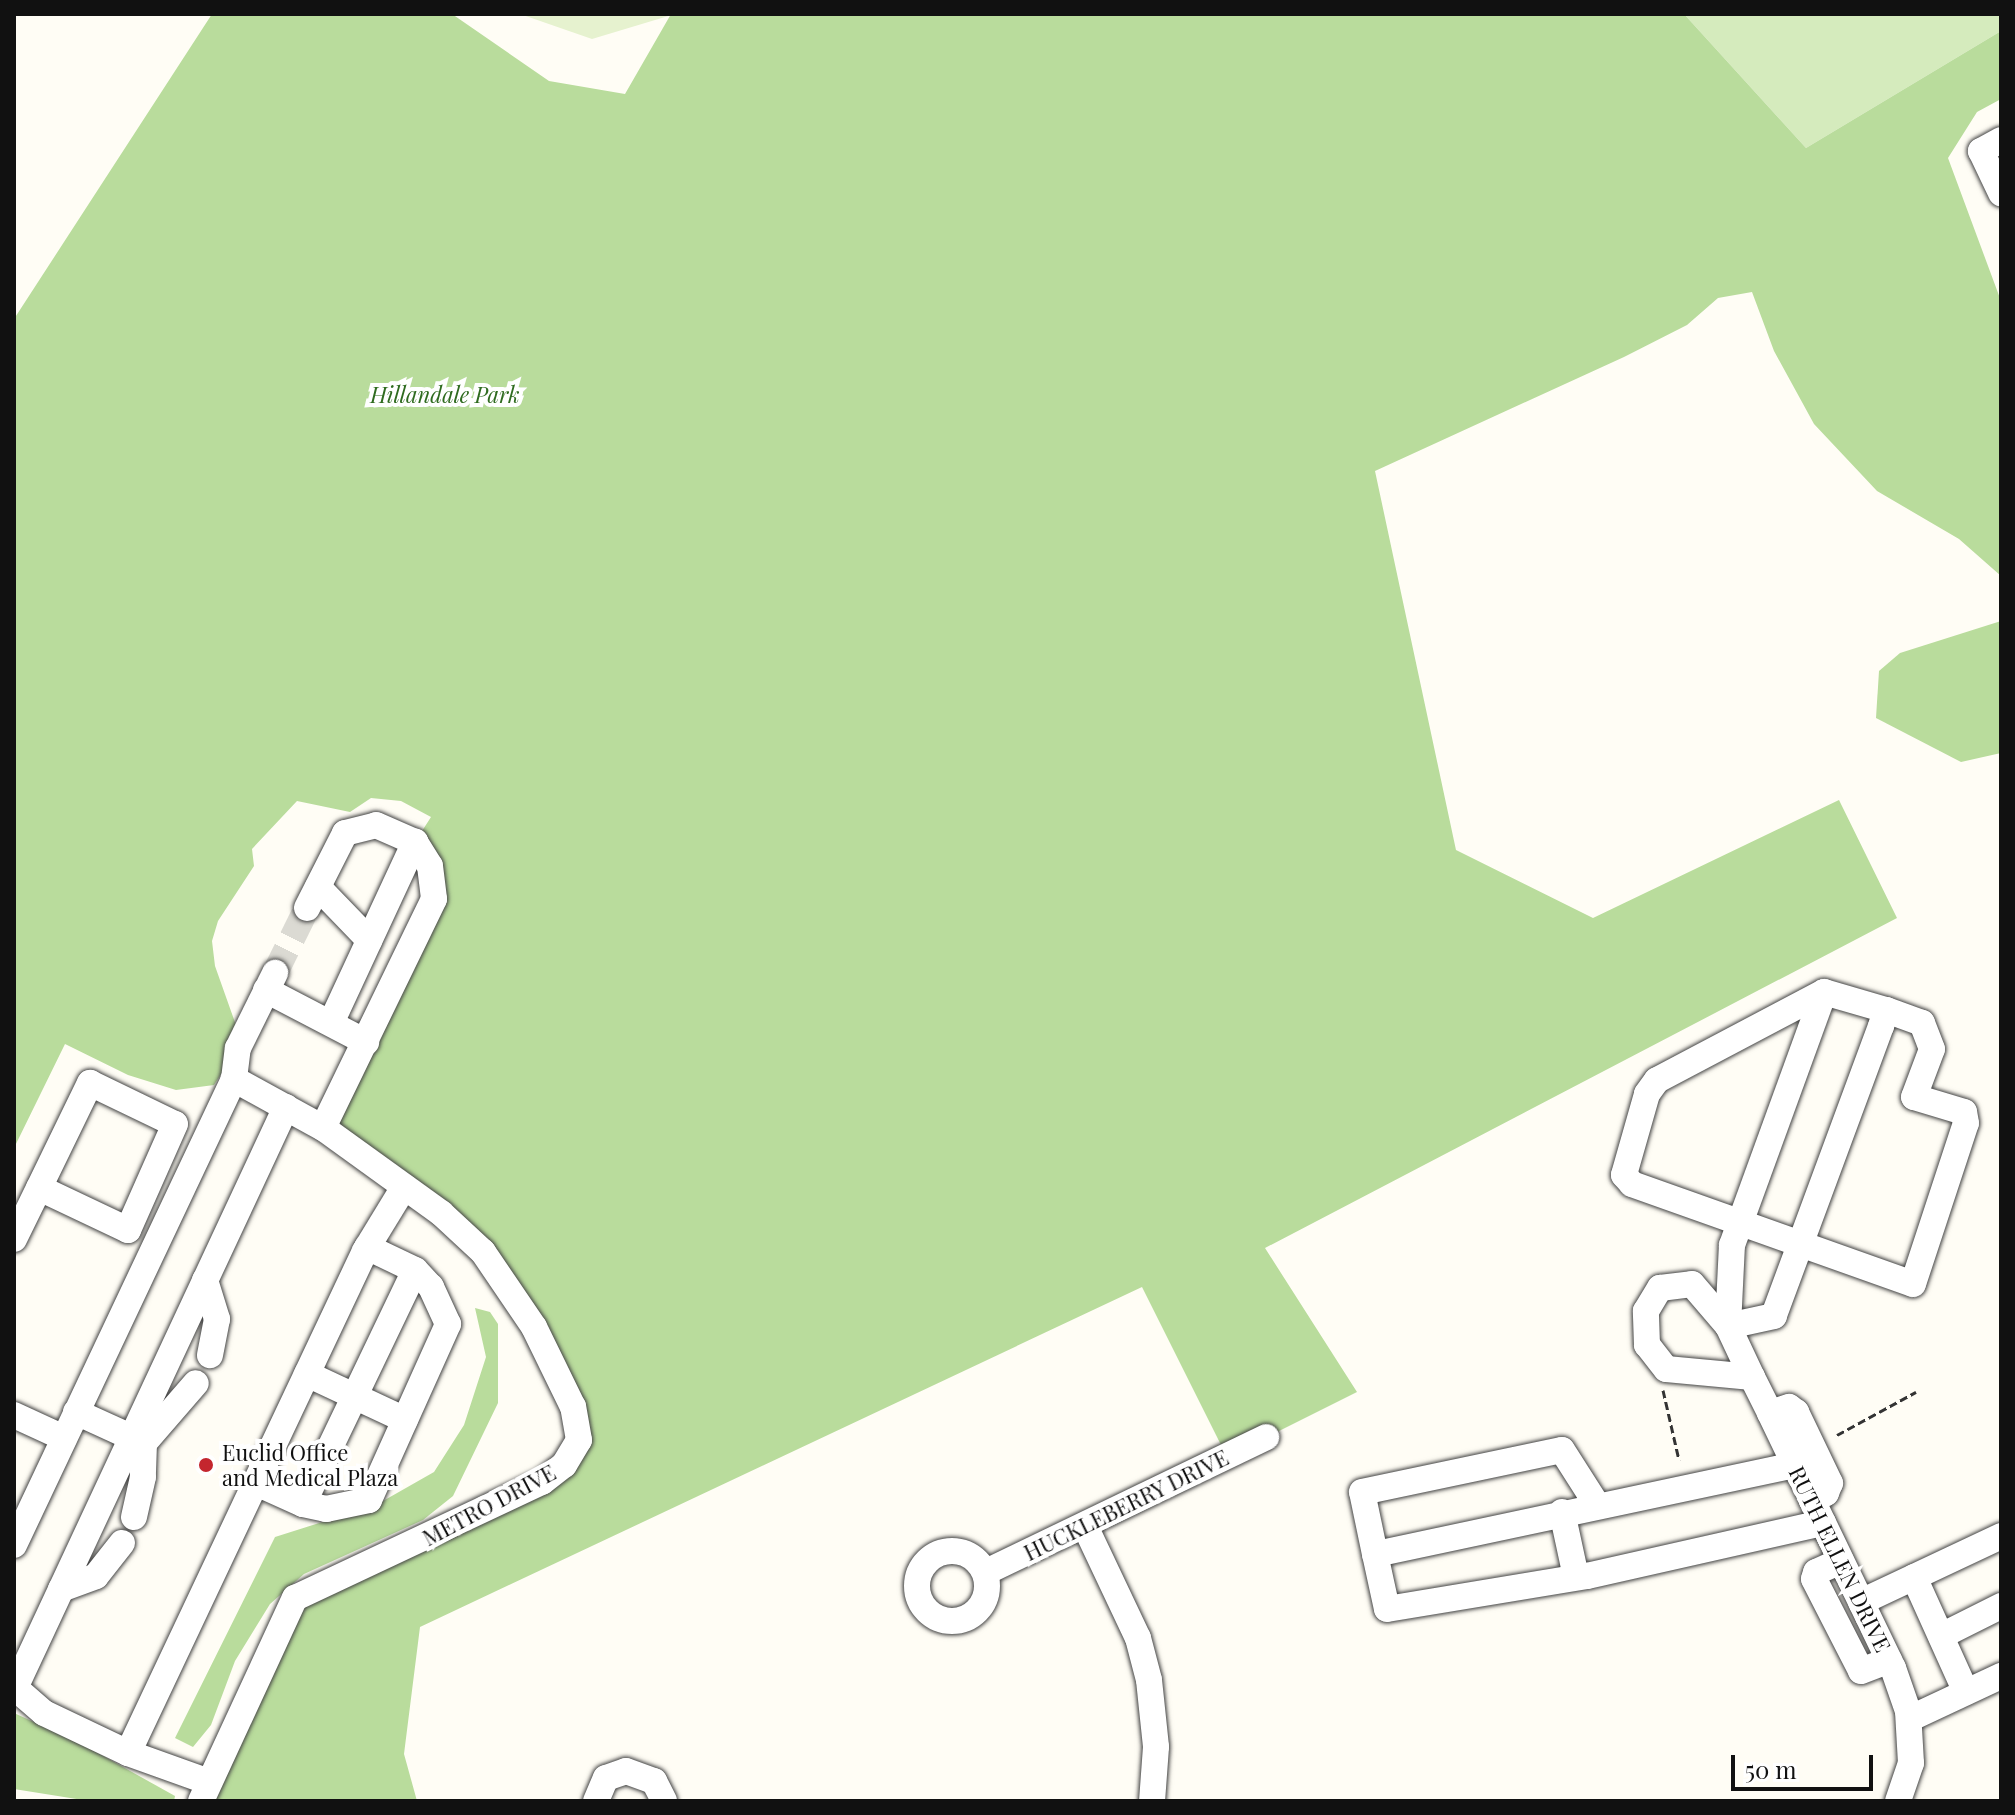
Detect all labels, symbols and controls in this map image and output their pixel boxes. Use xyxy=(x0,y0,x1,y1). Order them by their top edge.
park label: Hillandale Park xyxy=(370,382,520,408)
place label: Euclid Office and Medical Plaza xyxy=(222,1439,398,1490)
street label: HUCKLEBERRY DRIVE xyxy=(1019,1444,1233,1566)
marker: Euclid Office and Medical Plaza xyxy=(197,1456,215,1474)
street label: METRO DRIVE xyxy=(418,1459,560,1551)
street label: RUTH ELLEN DRIVE xyxy=(1784,1462,1896,1656)
scale bar xyxy=(1735,1739,1877,1789)
text: 50 m xyxy=(1745,1753,1797,1785)

